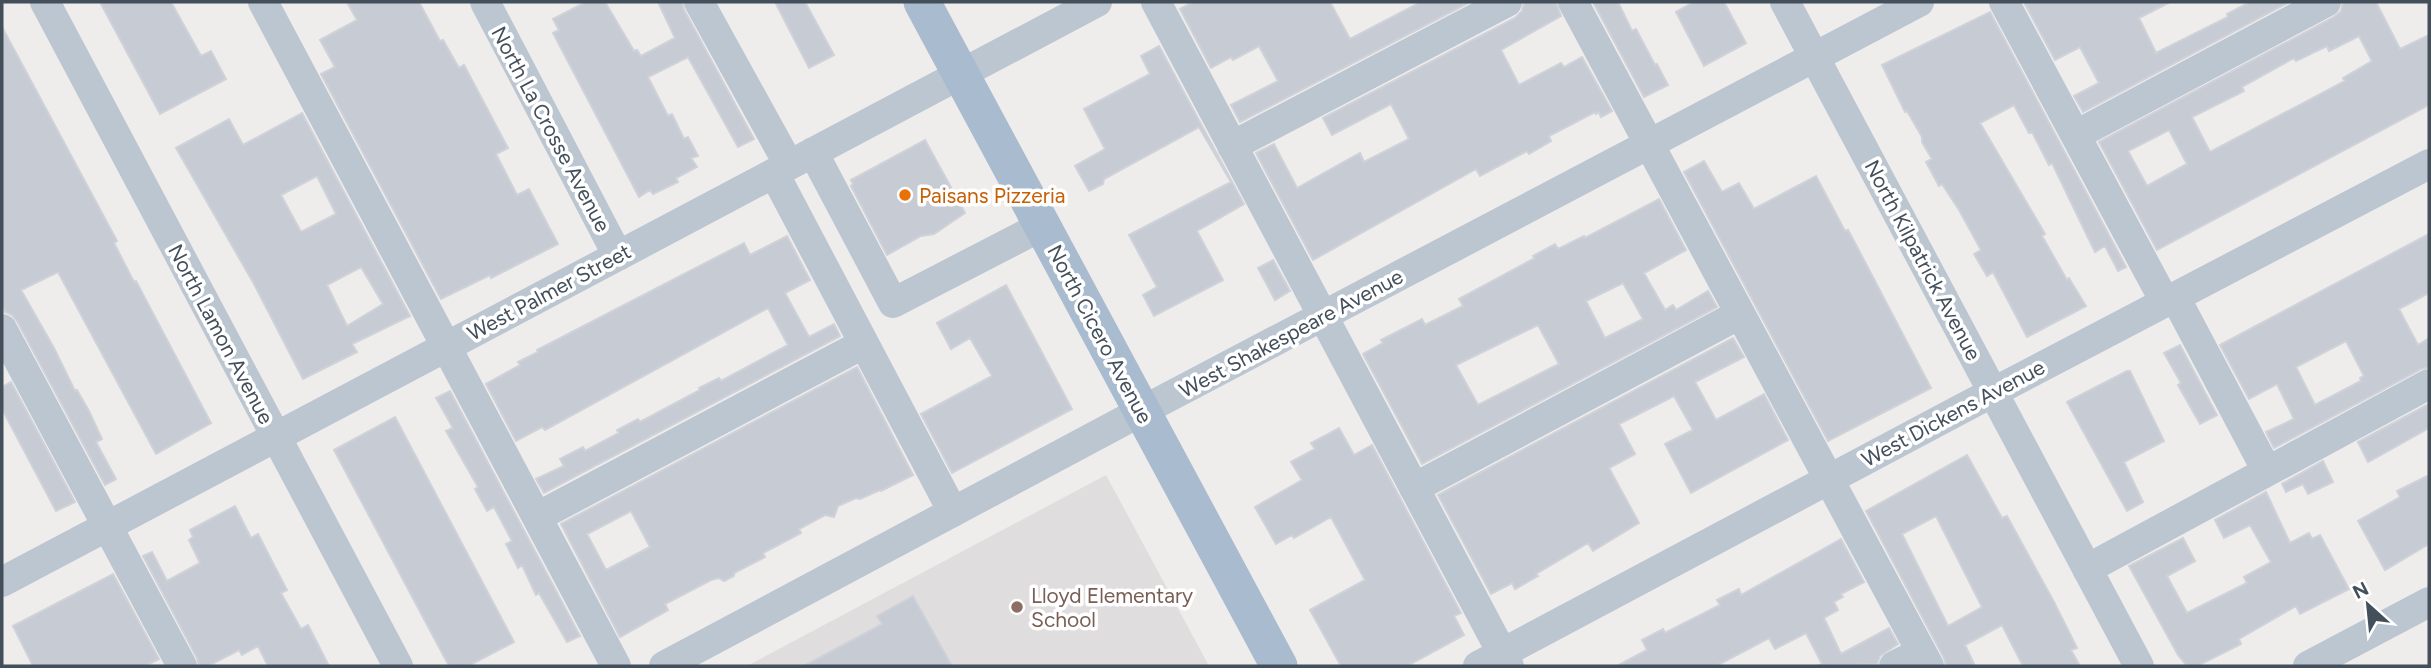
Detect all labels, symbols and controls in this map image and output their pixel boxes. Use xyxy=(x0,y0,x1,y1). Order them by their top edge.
street label: North La Crosse Avenue xyxy=(486,22,616,236)
street label: North Kilpatrick Avenue xyxy=(1860,155,1986,365)
place label: Paisans Pizzeria xyxy=(919,183,1066,208)
marker: Paisans Pizzeria xyxy=(897,187,913,203)
street label: West Palmer Street xyxy=(463,238,635,346)
street label: North Lamon Avenue xyxy=(163,240,279,428)
street label: North Cicero Avenue xyxy=(1042,240,1158,428)
street label: West Shakespeare Avenue xyxy=(1175,263,1407,403)
street label: West Dickens Avenue xyxy=(1857,354,2049,472)
north arrow xyxy=(2333,570,2403,640)
text: N xyxy=(2349,577,2372,604)
place label: Lloyd Elementary School xyxy=(1031,583,1193,632)
marker: Lloyd Elementary School xyxy=(1009,599,1025,615)

